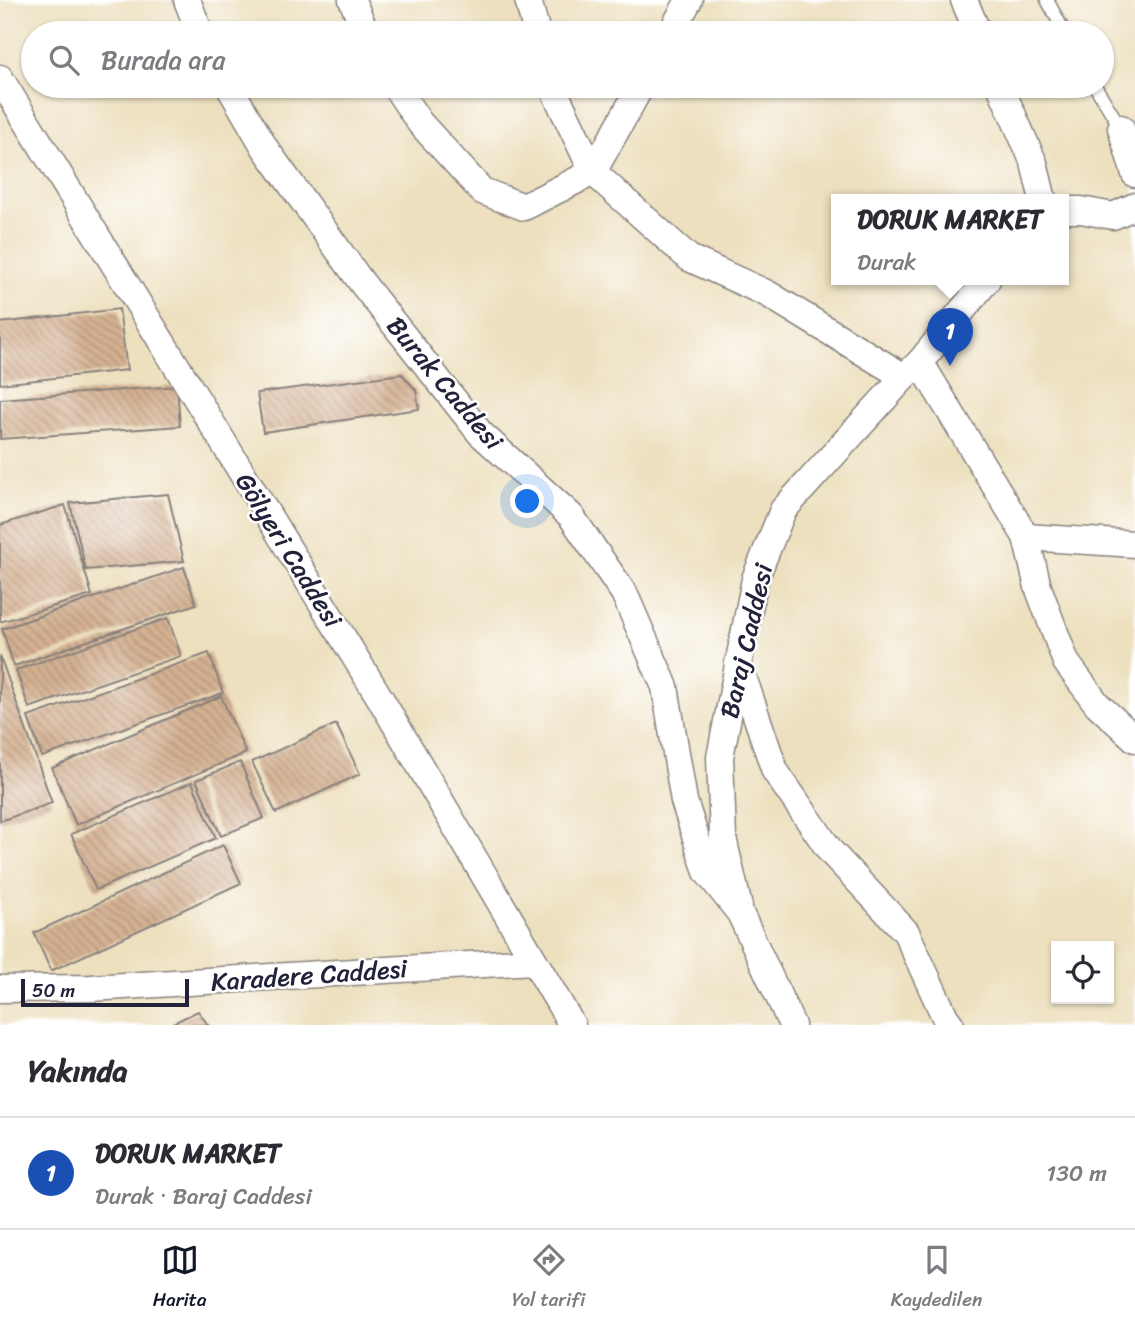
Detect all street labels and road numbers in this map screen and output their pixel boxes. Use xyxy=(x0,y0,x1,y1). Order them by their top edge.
street label: Burak Caddesi xyxy=(375,305,516,461)
street label: Gölyeri Caddesi xyxy=(223,463,356,638)
street label: Baraj Caddesi xyxy=(706,558,786,723)
street label: Karadere Caddesi xyxy=(209,945,410,1005)

